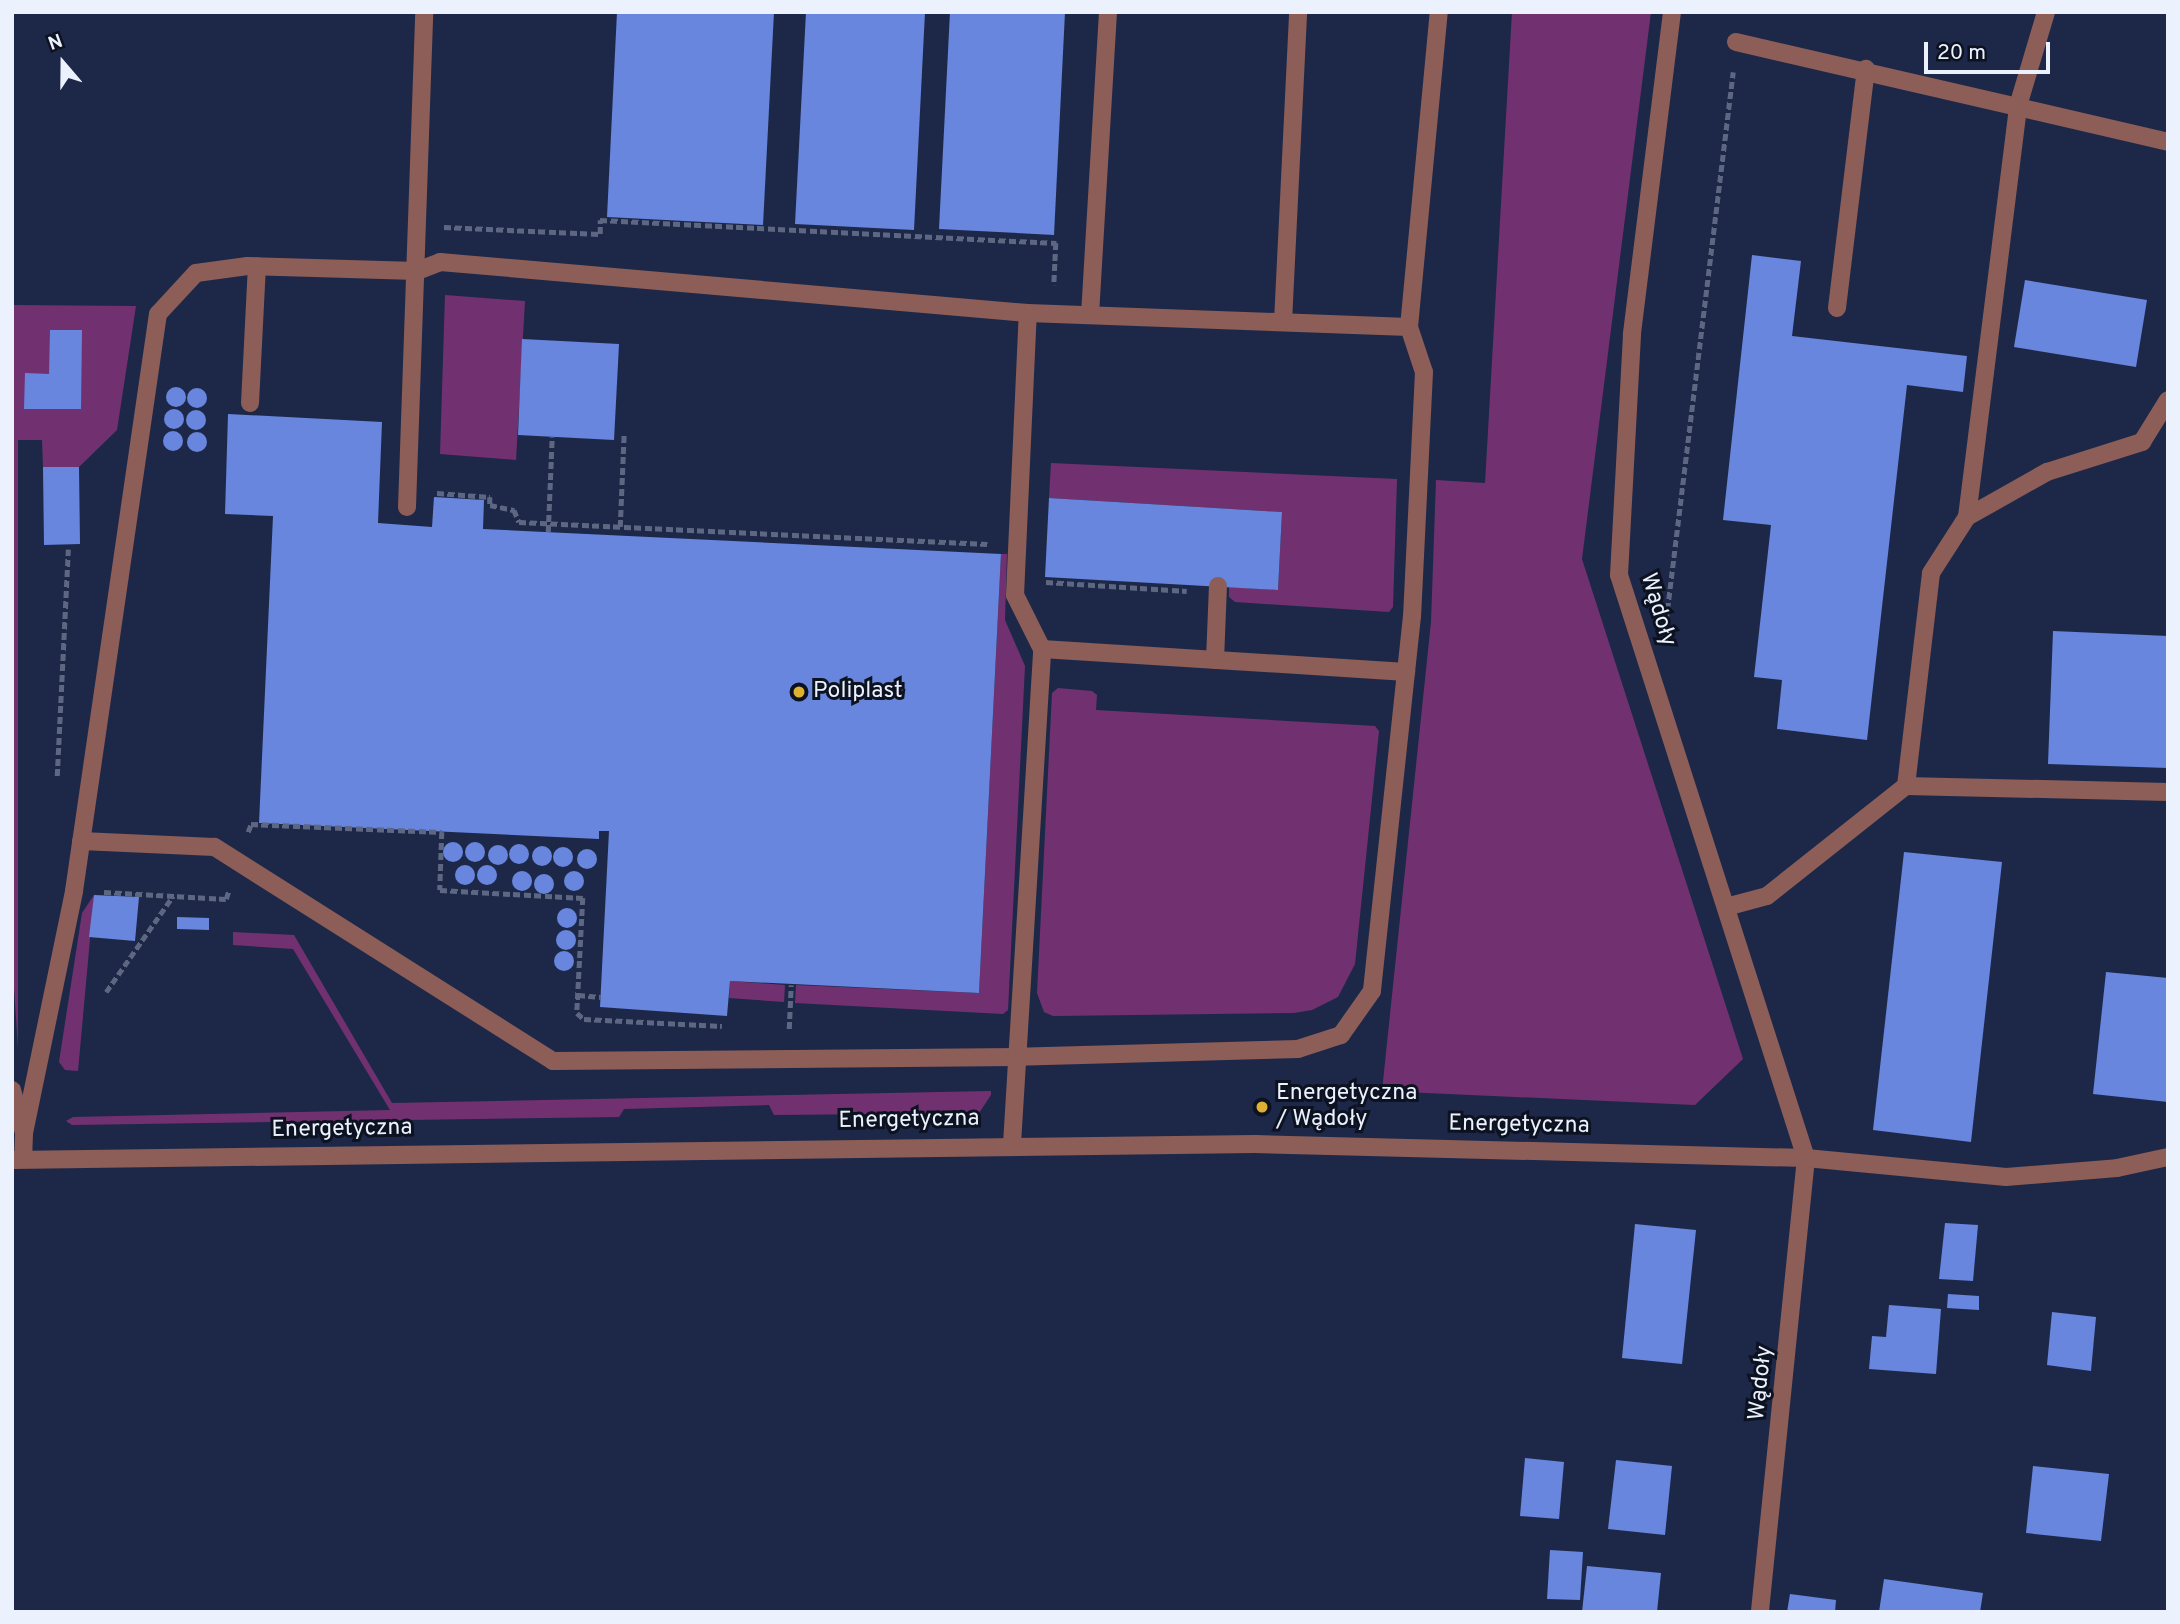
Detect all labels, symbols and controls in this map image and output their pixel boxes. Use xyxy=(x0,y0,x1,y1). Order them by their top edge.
north arrow xyxy=(28,28,98,98)
scale bar xyxy=(1928,28,2054,72)
text: N xyxy=(45,30,66,57)
text: 20 m xyxy=(1937,40,1986,67)
street label: Wądoły xyxy=(1633,570,1681,650)
place label: Poliplast xyxy=(813,678,903,706)
marker: Poliplast xyxy=(791,684,807,700)
place label: Energetyczna / Wądoły xyxy=(1276,1080,1417,1134)
marker: Energetyczna / Wądoły xyxy=(1254,1099,1270,1115)
street label: Energetyczna xyxy=(838,1106,980,1136)
street label: Energetyczna xyxy=(1448,1111,1590,1141)
street label: Energetyczna xyxy=(271,1115,413,1145)
street label: Wądoły xyxy=(1744,1344,1780,1422)

